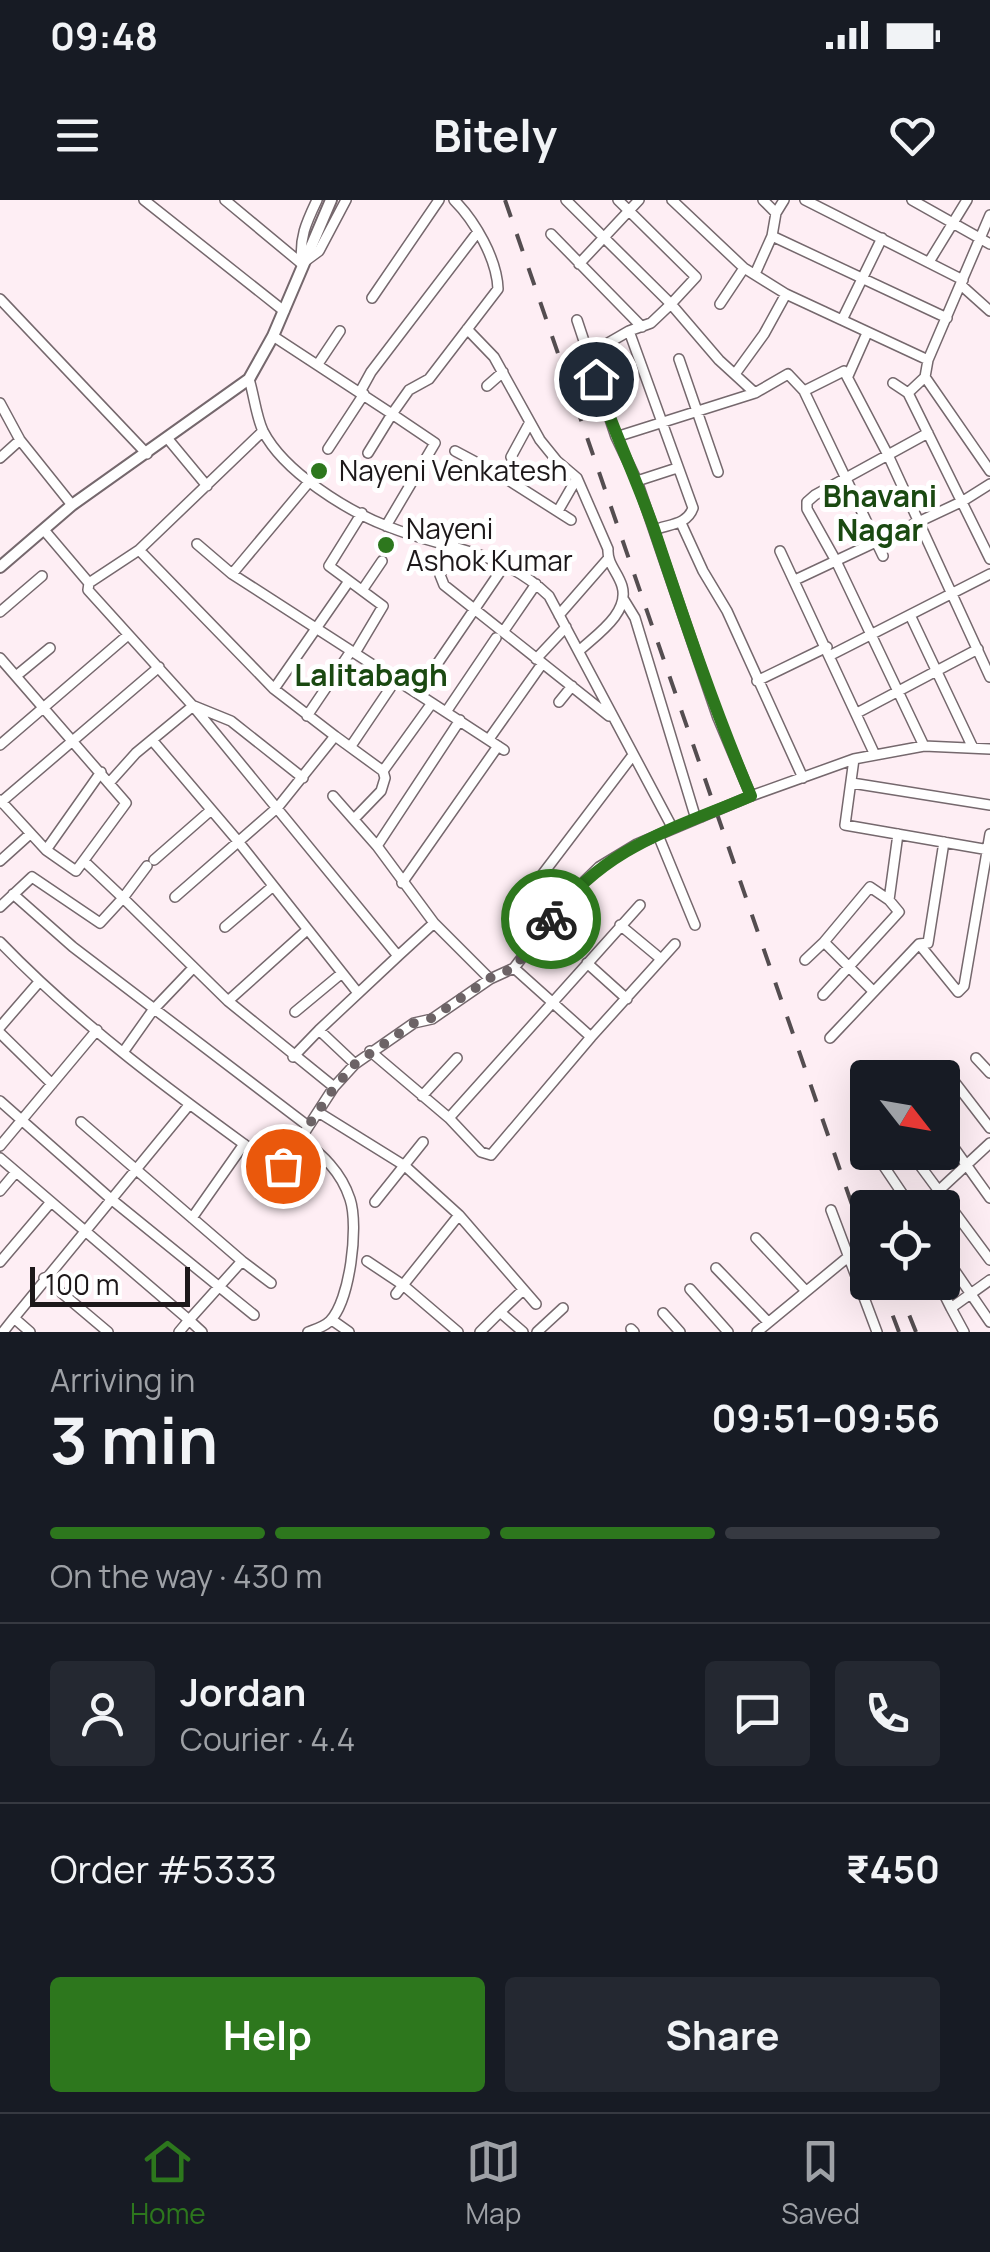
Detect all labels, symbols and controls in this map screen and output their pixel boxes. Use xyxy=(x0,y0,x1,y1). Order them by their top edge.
text: 09:48 xyxy=(50,9,158,61)
text: Bitely xyxy=(433,104,557,166)
icon: menu xyxy=(50,108,105,163)
icon: heart xyxy=(885,108,940,163)
pin xyxy=(554,337,639,422)
icon: home xyxy=(569,352,624,407)
place label: Nayeni Venkatesh xyxy=(339,451,567,489)
marker: Nayeni Venkatesh xyxy=(308,460,330,482)
district label: Bhavani Nagar xyxy=(823,475,937,550)
place label: Nayeni Ashok Kumar xyxy=(406,509,573,579)
marker: Nayeni Ashok Kumar xyxy=(375,534,397,556)
district label: Lalitabagh xyxy=(294,654,448,695)
courier xyxy=(501,869,601,969)
icon: bike xyxy=(524,892,579,947)
north arrow xyxy=(850,1060,960,1170)
map controls xyxy=(850,1060,960,1300)
pin xyxy=(241,1124,326,1209)
icon: bag xyxy=(256,1139,311,1194)
button: locate xyxy=(850,1190,960,1300)
scale bar xyxy=(30,1262,190,1306)
text: 100 m xyxy=(45,1265,119,1303)
text: Arriving in xyxy=(50,1358,195,1402)
text: 09:51–09:56 xyxy=(711,1391,940,1443)
text: 3 min xyxy=(50,1395,218,1484)
text: On the way · 430 m xyxy=(50,1554,322,1598)
button: person xyxy=(50,1661,155,1766)
button: chat xyxy=(705,1661,810,1766)
button: phone xyxy=(835,1661,940,1766)
text: Jordan xyxy=(180,1665,306,1717)
text: Courier · 4.4 xyxy=(180,1717,355,1761)
text: Order #5333 xyxy=(50,1842,277,1894)
text: ₹450 xyxy=(846,1842,940,1894)
button: Help xyxy=(50,1977,485,2092)
button: Share xyxy=(505,1977,940,2092)
tab: Home xyxy=(130,2134,206,2232)
tab: Map xyxy=(466,2134,521,2232)
tab: Saved xyxy=(781,2134,860,2232)

